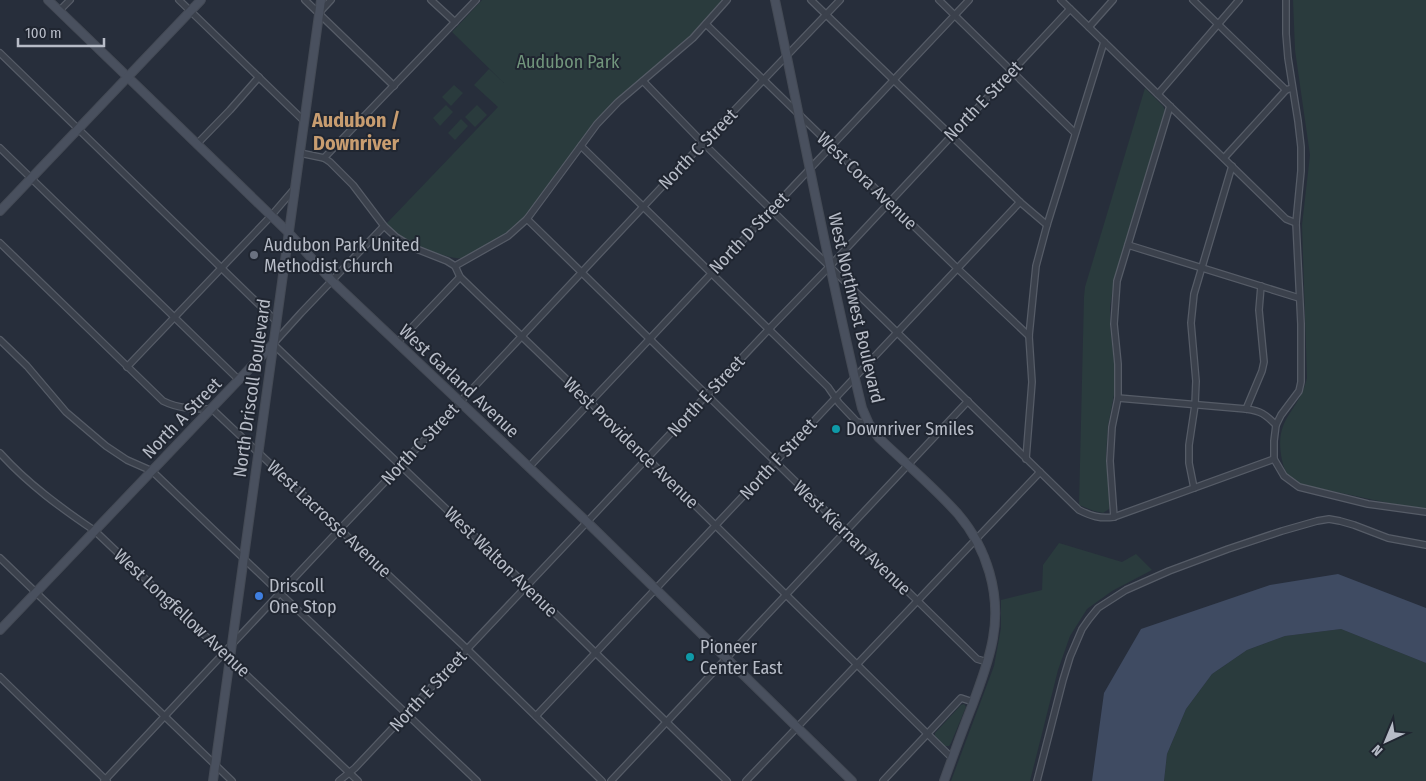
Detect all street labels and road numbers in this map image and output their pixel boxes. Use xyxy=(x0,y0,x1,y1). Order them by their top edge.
street label: North E Street xyxy=(939,56,1027,146)
street label: North C Street xyxy=(654,104,742,194)
street label: West Cora Avenue xyxy=(812,128,922,235)
street label: North D Street xyxy=(705,187,794,278)
street label: West Northwest Boulevard xyxy=(823,211,889,405)
street label: North Driscoll Boulevard xyxy=(229,297,275,479)
street label: West Garland Avenue xyxy=(394,320,524,442)
street label: North E Street xyxy=(663,351,749,441)
street label: North A Street xyxy=(138,373,226,463)
street label: West Providence Avenue xyxy=(559,373,703,513)
street label: North C Street xyxy=(377,398,464,490)
street label: North F Street xyxy=(735,414,821,504)
street label: West Lacrosse Avenue xyxy=(262,456,396,582)
street label: West Kiernan Avenue xyxy=(788,476,916,600)
street label: West Walton Avenue xyxy=(440,502,562,622)
street label: West Longfellow Avenue xyxy=(109,544,255,682)
street label: North E Street xyxy=(385,646,471,736)

